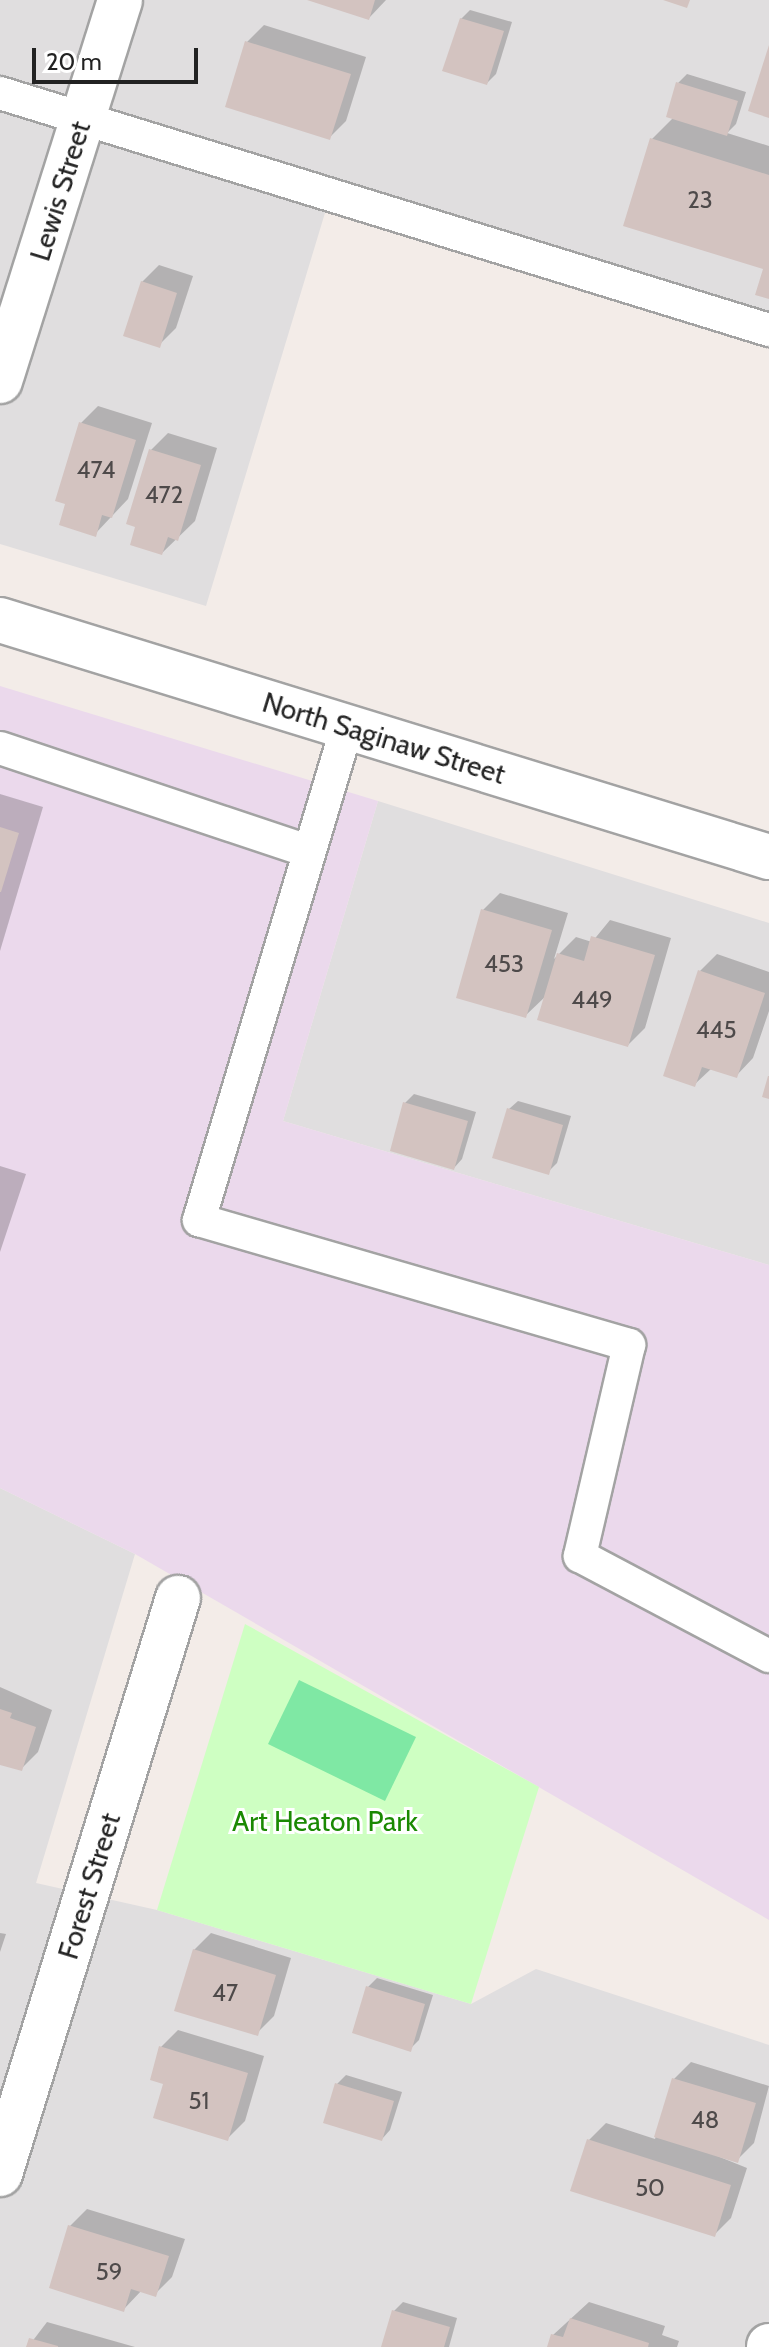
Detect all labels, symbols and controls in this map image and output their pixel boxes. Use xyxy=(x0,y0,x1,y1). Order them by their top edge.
scale bar xyxy=(36,32,202,82)
text: 20 m xyxy=(46,47,102,76)
street label: Lewis Street xyxy=(23,117,97,265)
house number: 23 xyxy=(687,186,713,214)
house number: 474 xyxy=(77,456,115,484)
house number: 472 xyxy=(145,481,183,509)
street label: North Saginaw Street xyxy=(259,685,509,791)
house number: 453 xyxy=(484,950,524,978)
house number: 449 xyxy=(571,986,613,1014)
house number: 445 xyxy=(696,1016,736,1044)
park label: Art Heaton Park xyxy=(232,1804,418,1838)
street label: Forest Street xyxy=(51,1809,127,1963)
house number: 47 xyxy=(212,1979,238,2007)
house number: 51 xyxy=(189,2087,209,2115)
house number: 48 xyxy=(691,2106,719,2134)
house number: 50 xyxy=(635,2174,665,2202)
house number: 59 xyxy=(96,2258,122,2286)

